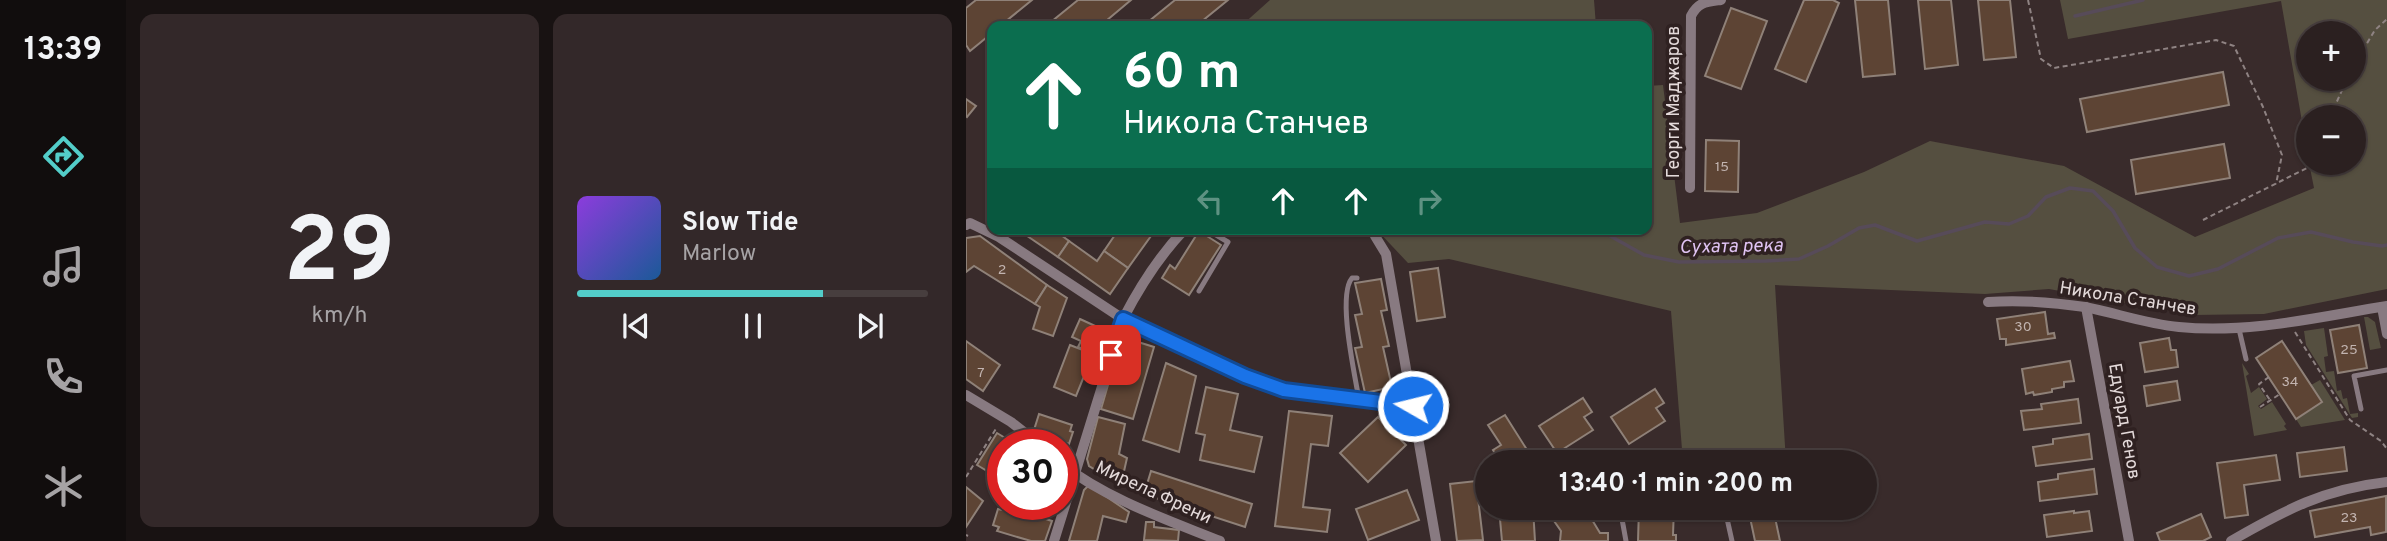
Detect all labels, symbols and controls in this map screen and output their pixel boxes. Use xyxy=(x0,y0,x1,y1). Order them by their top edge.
map controls xyxy=(2296,21,2366,175)
button: + xyxy=(2296,21,2366,91)
street label: Георги Маджаров xyxy=(1663,26,1686,178)
text: 13:39 xyxy=(24,31,102,71)
text: 60 m xyxy=(1123,44,1241,106)
icon: ahead xyxy=(1008,49,1099,140)
text: Никола Станчев xyxy=(1123,105,1369,145)
button: − xyxy=(2296,105,2366,175)
icon: directions xyxy=(39,132,88,181)
house number: 15 xyxy=(1715,159,1729,176)
icon: left xyxy=(1191,182,1229,220)
icon: ahead xyxy=(1264,182,1302,220)
icon: ahead xyxy=(1337,182,1375,220)
icon: right xyxy=(1410,182,1448,220)
text: 29 xyxy=(284,199,395,314)
text: Slow Tide xyxy=(682,207,799,240)
water label: Сухата река xyxy=(1679,234,1783,260)
text: Marlow xyxy=(682,240,756,269)
icon: music xyxy=(39,242,88,291)
house number: 2 xyxy=(998,262,1006,279)
street label: Никола Станчев xyxy=(2058,277,2198,322)
text: km/h xyxy=(312,302,367,331)
icon: previous xyxy=(617,307,655,345)
icon: pause xyxy=(734,307,772,345)
icon: next xyxy=(851,307,889,345)
house number: 30 xyxy=(2014,319,2032,336)
pin xyxy=(1081,325,1141,385)
icon: arrive xyxy=(1092,336,1130,374)
house number: 25 xyxy=(2340,342,2358,359)
icon: phone xyxy=(39,352,88,401)
street label: Едуард Генов xyxy=(2102,361,2145,481)
house number: 7 xyxy=(977,365,985,382)
position arrow xyxy=(1376,369,1450,443)
house number: 34 xyxy=(2281,374,2299,391)
speed limit sign: 30 xyxy=(987,429,1078,520)
street label: Мирела Френи xyxy=(1092,456,1215,530)
icon: climate xyxy=(39,462,88,511)
text: 13:40 · 1 min · 200 m xyxy=(1559,468,1793,501)
house number: 23 xyxy=(2341,510,2358,527)

